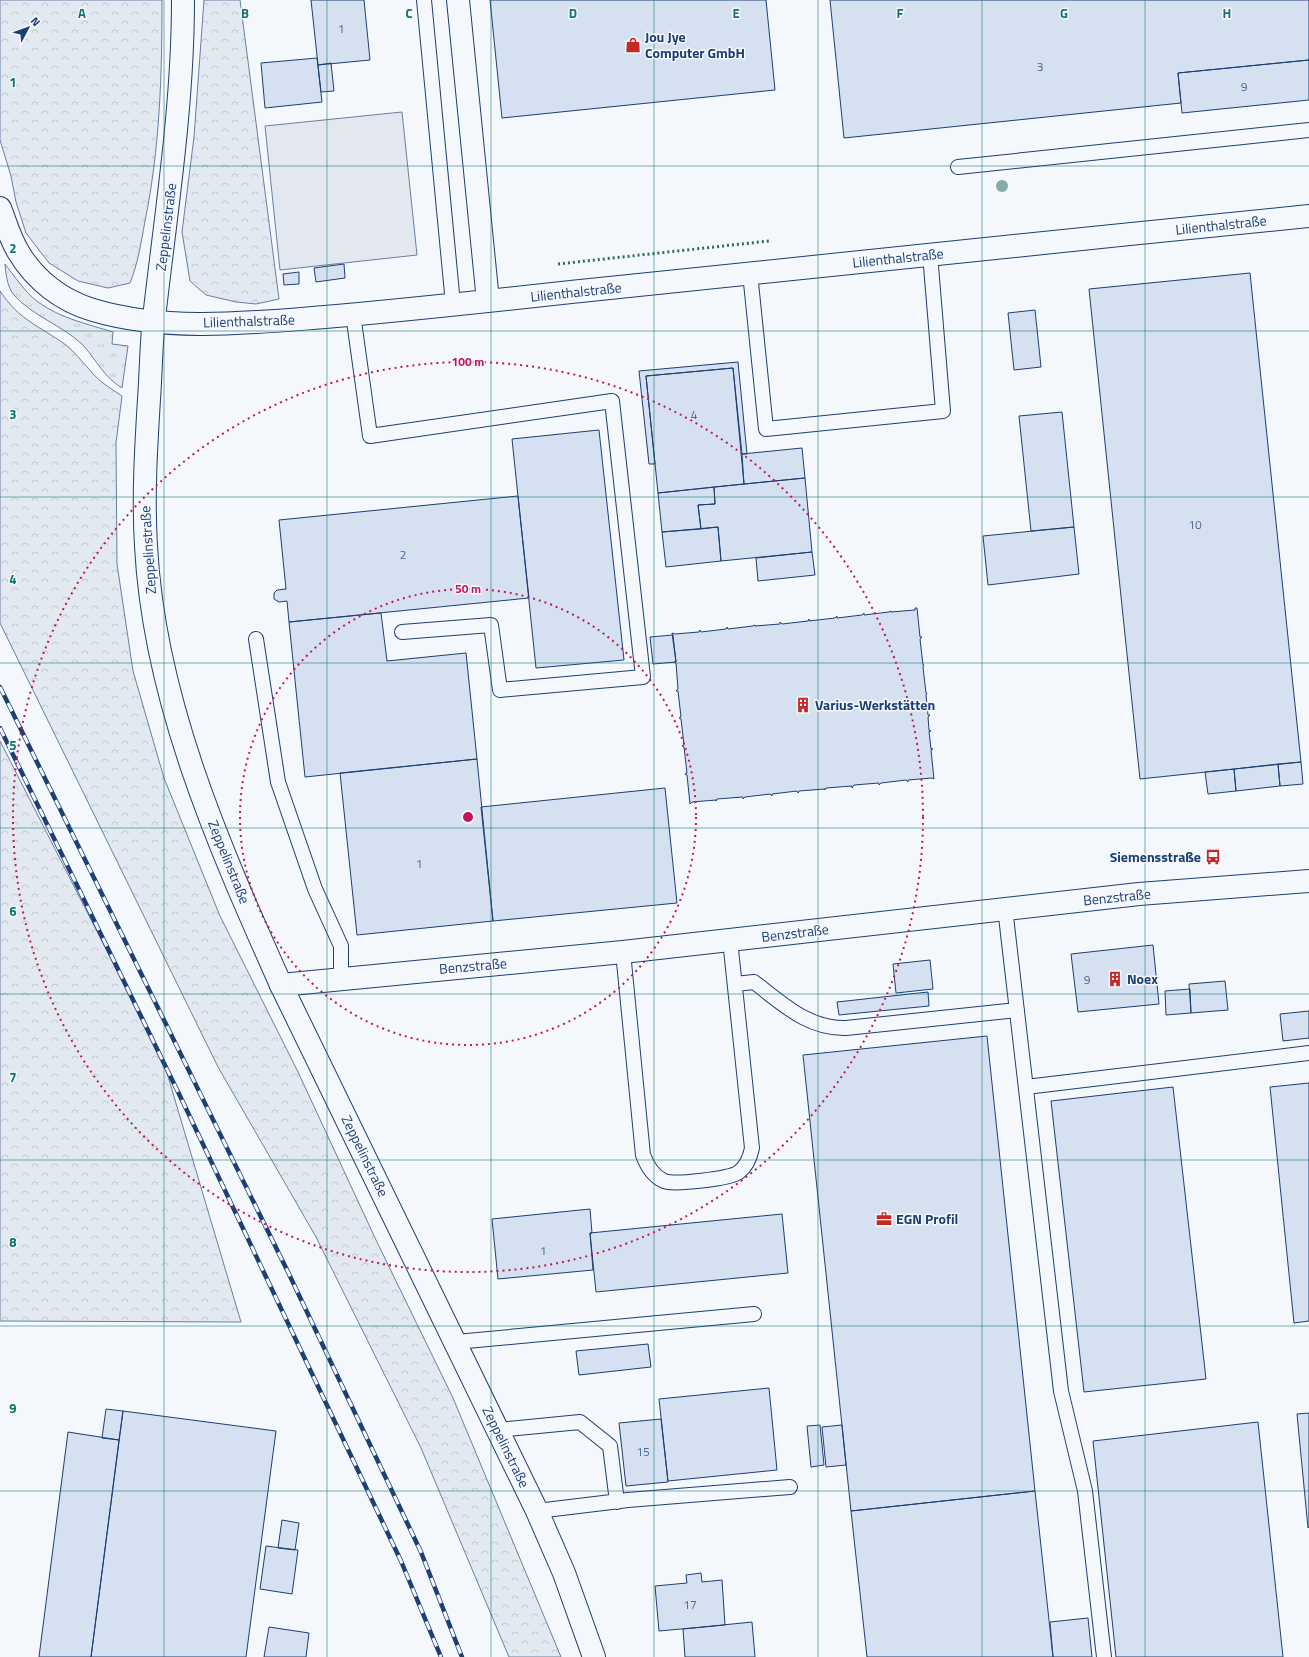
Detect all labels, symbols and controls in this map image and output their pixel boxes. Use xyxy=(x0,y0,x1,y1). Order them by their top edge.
text: A xyxy=(78,3,86,23)
text: B xyxy=(241,3,249,23)
text: C xyxy=(405,3,413,23)
text: D xyxy=(569,3,577,23)
text: E xyxy=(732,3,740,23)
text: F xyxy=(897,3,904,23)
text: G xyxy=(1060,3,1068,23)
text: H xyxy=(1223,3,1231,23)
north arrow xyxy=(8,8,48,48)
text: N xyxy=(27,13,44,30)
house number: 1 xyxy=(338,19,344,38)
place label: Jou Jye Computer GmbH xyxy=(645,26,745,63)
shop icon: Jou Jye Computer GmbH xyxy=(624,36,642,54)
house number: 3 xyxy=(1037,57,1043,76)
text: 1 xyxy=(9,72,17,92)
house number: 9 xyxy=(1241,77,1248,96)
street label: Zeppelinstraße xyxy=(150,182,181,272)
street label: Lilienthalstraße xyxy=(1174,209,1268,240)
text: 2 xyxy=(9,238,17,258)
street label: Lilienthalstraße xyxy=(851,242,945,273)
street label: Lilienthalstraße xyxy=(529,276,623,307)
street label: Lilienthalstraße xyxy=(203,308,295,333)
text: 100 m xyxy=(452,352,484,371)
text: 3 xyxy=(9,404,17,424)
house number: 4 xyxy=(691,405,698,424)
street label: Zeppelinstraße xyxy=(134,505,161,595)
house number: 10 xyxy=(1188,515,1202,534)
house number: 2 xyxy=(400,545,406,564)
text: 4 xyxy=(9,569,17,589)
text: 50 m xyxy=(455,579,481,598)
place label: Varius-Werkstätten xyxy=(815,694,935,715)
building icon: Varius-Werkstätten xyxy=(794,696,812,714)
text: 5 xyxy=(9,735,17,755)
centre of rings xyxy=(461,810,475,824)
street label: Zeppelinstraße xyxy=(203,817,256,907)
place label: Siemensstraße xyxy=(1110,846,1201,867)
bus stop icon: Siemensstraße xyxy=(1204,848,1222,866)
house number: 1 xyxy=(416,854,422,873)
street label: Benzstraße xyxy=(1082,883,1152,910)
text: 6 xyxy=(9,901,17,921)
street label: Benzstraße xyxy=(760,918,830,947)
street label: Benzstraße xyxy=(438,952,508,979)
place label: Noex xyxy=(1127,968,1158,989)
house number: 9 xyxy=(1084,970,1091,989)
building icon: Noex xyxy=(1106,970,1124,988)
text: 7 xyxy=(9,1067,17,1087)
street label: Zeppelinstraße xyxy=(337,1111,394,1200)
place label: EGN Profil xyxy=(896,1208,958,1229)
office icon: EGN Profil xyxy=(875,1210,893,1228)
text: 8 xyxy=(9,1232,17,1252)
house number: 1 xyxy=(540,1241,546,1260)
text: 9 xyxy=(9,1398,17,1418)
street label: Zeppelinstraße xyxy=(478,1402,535,1491)
house number: 15 xyxy=(636,1442,650,1461)
house number: 17 xyxy=(683,1595,697,1614)

